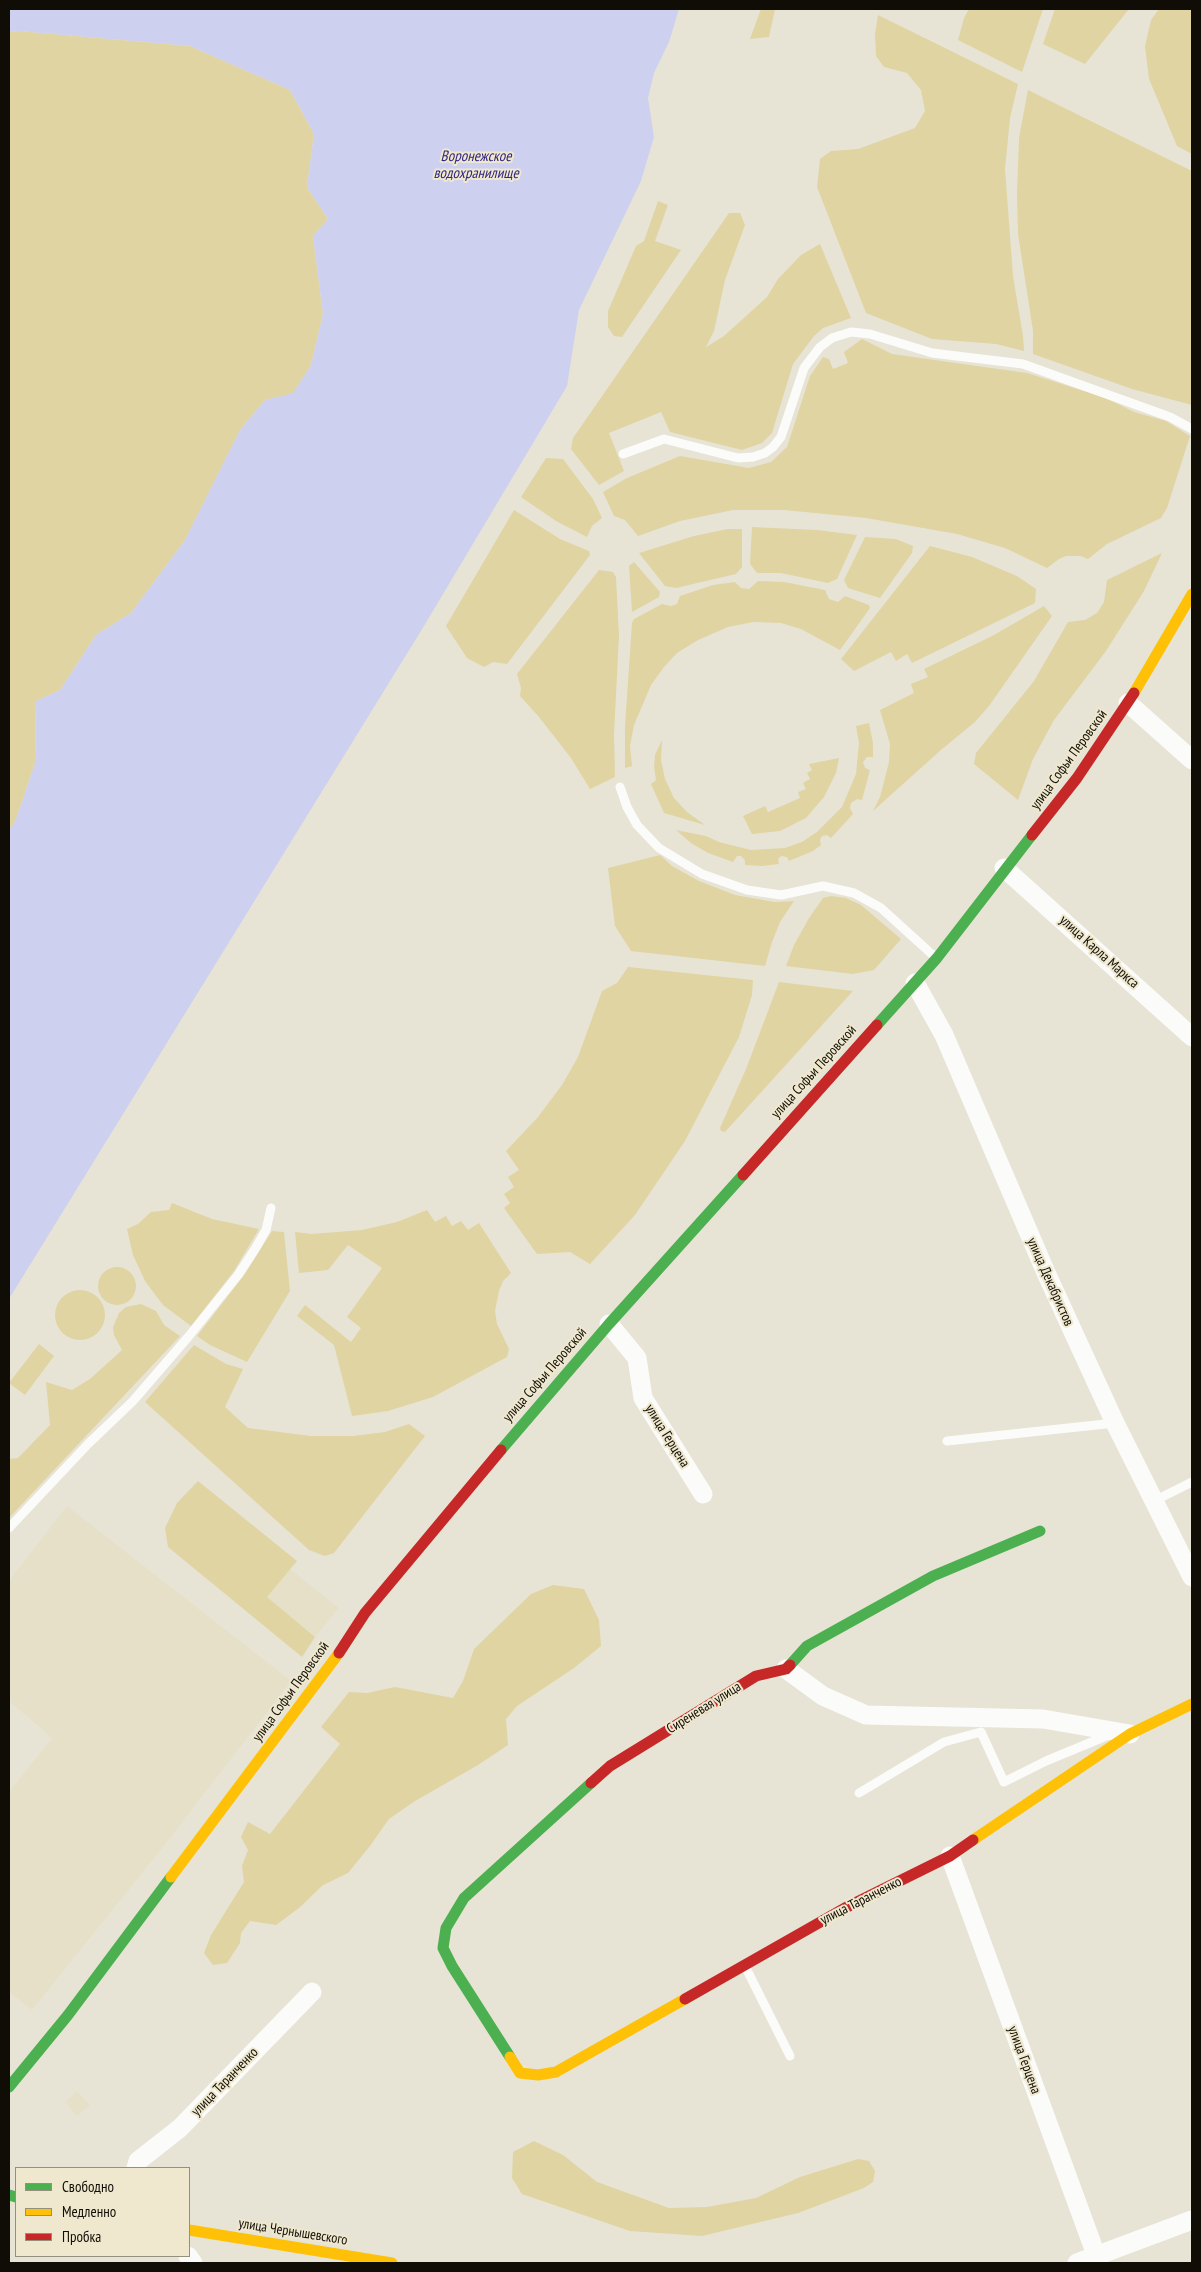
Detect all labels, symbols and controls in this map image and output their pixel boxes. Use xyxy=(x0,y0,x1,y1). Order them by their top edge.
water label: Воронежское водохранилище xyxy=(433,148,519,183)
street label: улица Софьи Перовской xyxy=(1027,707,1111,813)
street label: улица Карла Маркса xyxy=(1056,912,1142,992)
street label: улица Софьи Перовской xyxy=(768,1022,860,1122)
street label: улица Декабристов xyxy=(1023,1235,1077,1329)
street label: улица Софьи Перовской xyxy=(500,1324,590,1426)
street label: улица Герцена xyxy=(641,1401,693,1471)
street label: улица Софьи Перовской xyxy=(249,1639,333,1745)
street label: Сиреневая улица xyxy=(664,1678,744,1738)
street label: улица Таранченко xyxy=(818,1873,904,1929)
street label: улица Герцена xyxy=(1004,2024,1044,2096)
street label: улица Таранченко xyxy=(188,2044,262,2120)
legend xyxy=(15,2167,190,2257)
text: Свободно xyxy=(62,2177,114,2196)
text: Медленно xyxy=(62,2202,116,2221)
street label: улица Чернышевского xyxy=(237,2215,349,2249)
text: Пробка xyxy=(62,2227,101,2246)

